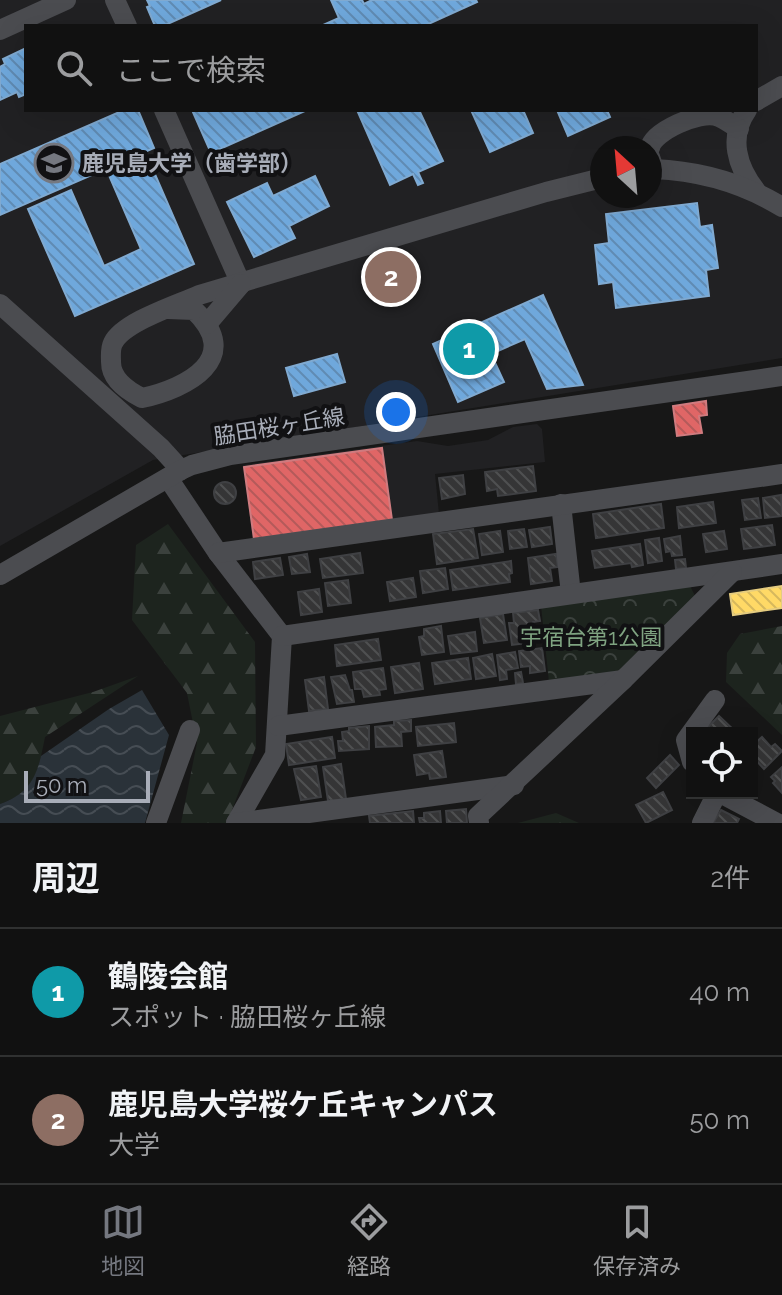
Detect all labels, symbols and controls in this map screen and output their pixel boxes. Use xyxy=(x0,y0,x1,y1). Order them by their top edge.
search box xyxy=(24,24,758,112)
icon: search xyxy=(52,46,96,90)
text: ここで検索 xyxy=(116,53,266,88)
north arrow xyxy=(590,136,662,208)
school or university icon: 鹿児島大学（歯学部） xyxy=(33,142,75,184)
place label: 鹿児島大学（歯学部） xyxy=(82,150,302,176)
pin: 2 xyxy=(365,247,417,307)
pin: 1 xyxy=(443,319,495,379)
your location xyxy=(376,392,416,432)
street label: 脇田桜ヶ丘線 xyxy=(212,403,346,449)
park label: 宇宿台第1公園 xyxy=(520,624,662,650)
map controls xyxy=(686,727,758,799)
button: locate xyxy=(686,727,758,799)
scale bar xyxy=(24,767,150,803)
text: 50 m xyxy=(36,772,87,798)
text: 周辺 xyxy=(32,858,100,898)
text: 2件 xyxy=(710,863,750,893)
text: 鶴陵会館 xyxy=(108,959,228,994)
text: 1 xyxy=(52,977,64,1007)
text: 40 m xyxy=(689,977,750,1007)
text: スポット · 脇田桜ヶ丘線 xyxy=(108,1002,386,1032)
text: 鹿児島大学桜ケ丘キャンパス xyxy=(108,1087,498,1122)
text: 2 xyxy=(51,1105,65,1135)
text: 50 m xyxy=(689,1105,750,1135)
text: 大学 xyxy=(108,1130,160,1160)
tab: 地図 xyxy=(101,1200,145,1280)
tab: 経路 xyxy=(347,1200,391,1280)
tab: 保存済み xyxy=(593,1200,681,1280)

